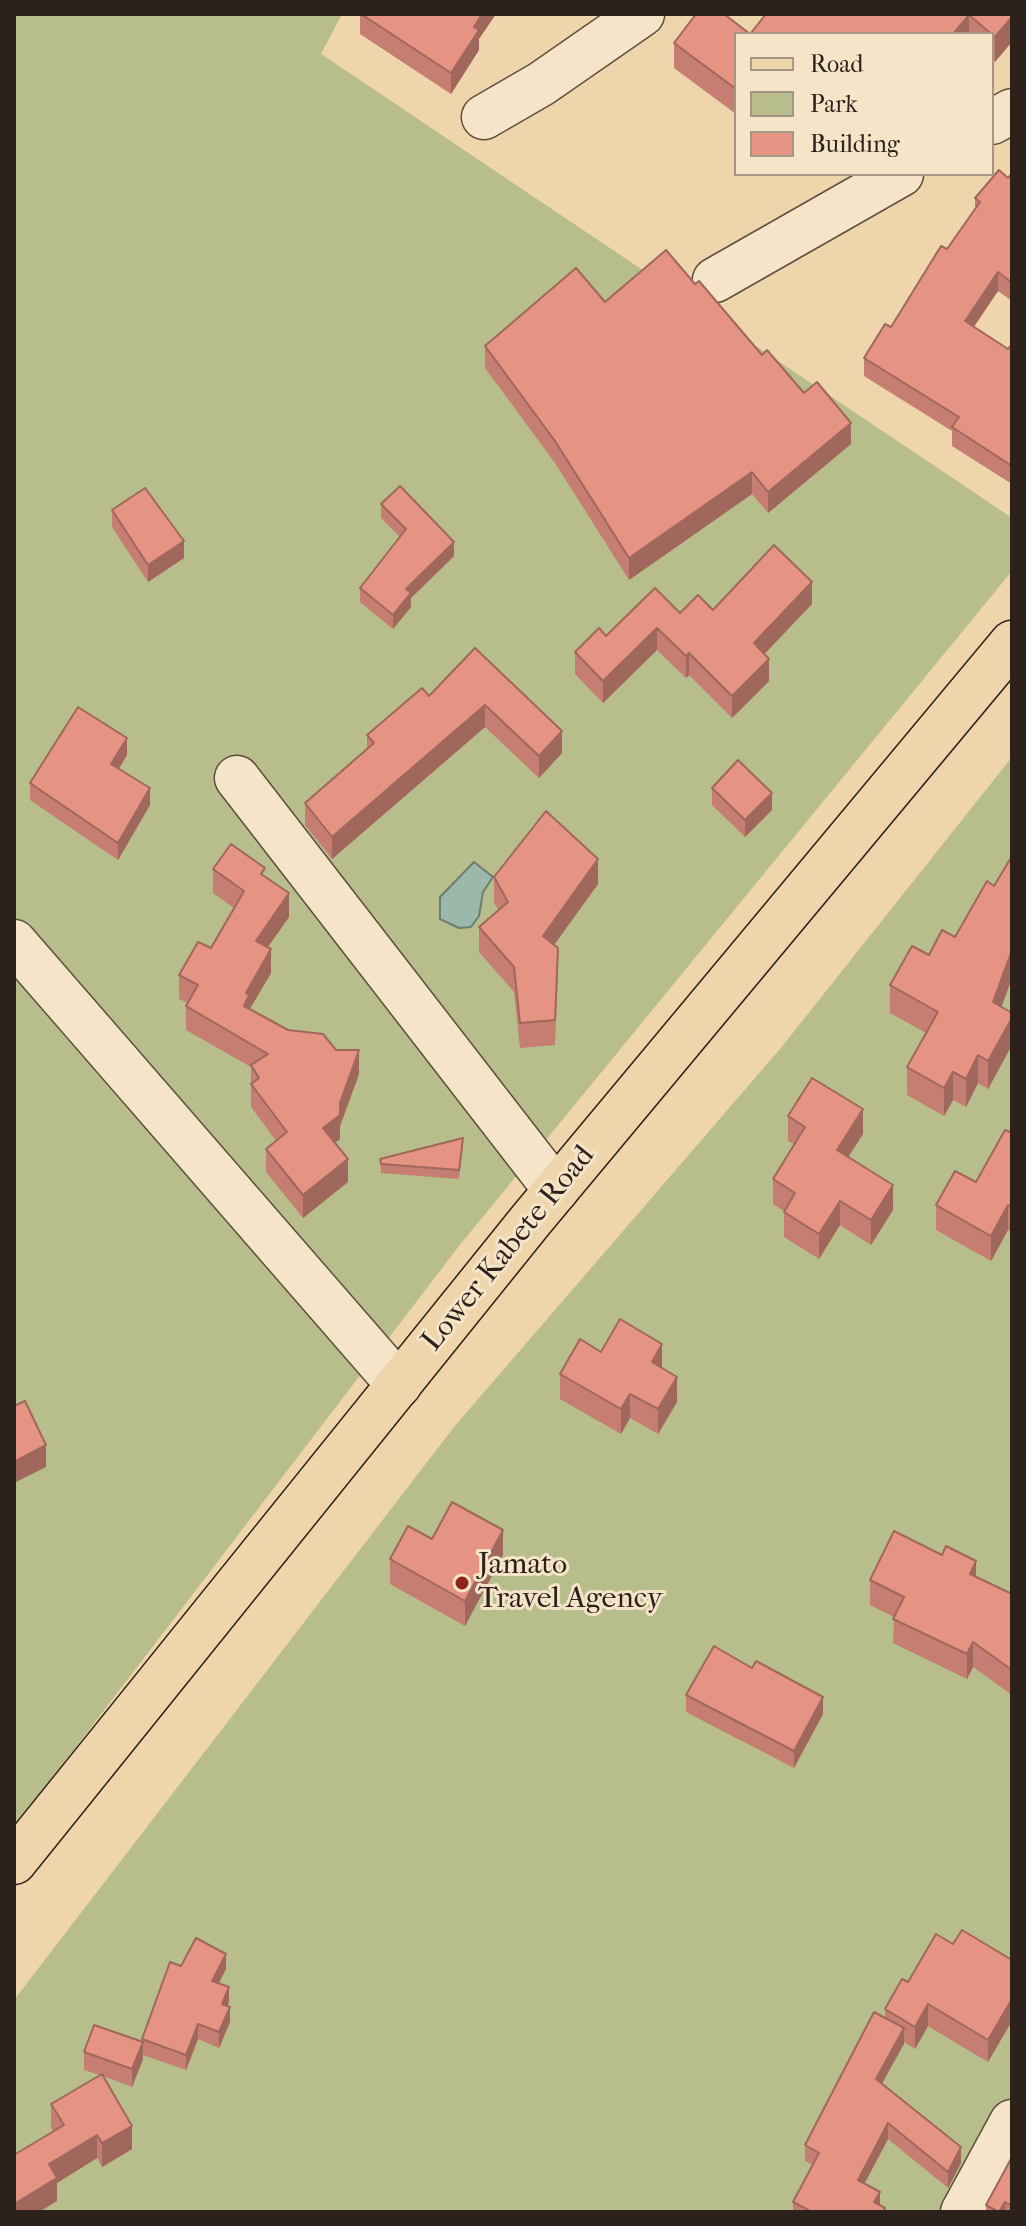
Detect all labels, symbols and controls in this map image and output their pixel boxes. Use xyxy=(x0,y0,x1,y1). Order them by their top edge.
legend xyxy=(734,32,994,176)
text: Road xyxy=(810,50,863,78)
text: Park xyxy=(810,90,858,118)
text: Building xyxy=(810,130,900,158)
street label: Lower Kabete Road xyxy=(415,1139,603,1359)
place label: Jamato Travel Agency xyxy=(478,1548,663,1618)
marker: Jamato Travel Agency xyxy=(453,1574,471,1592)

